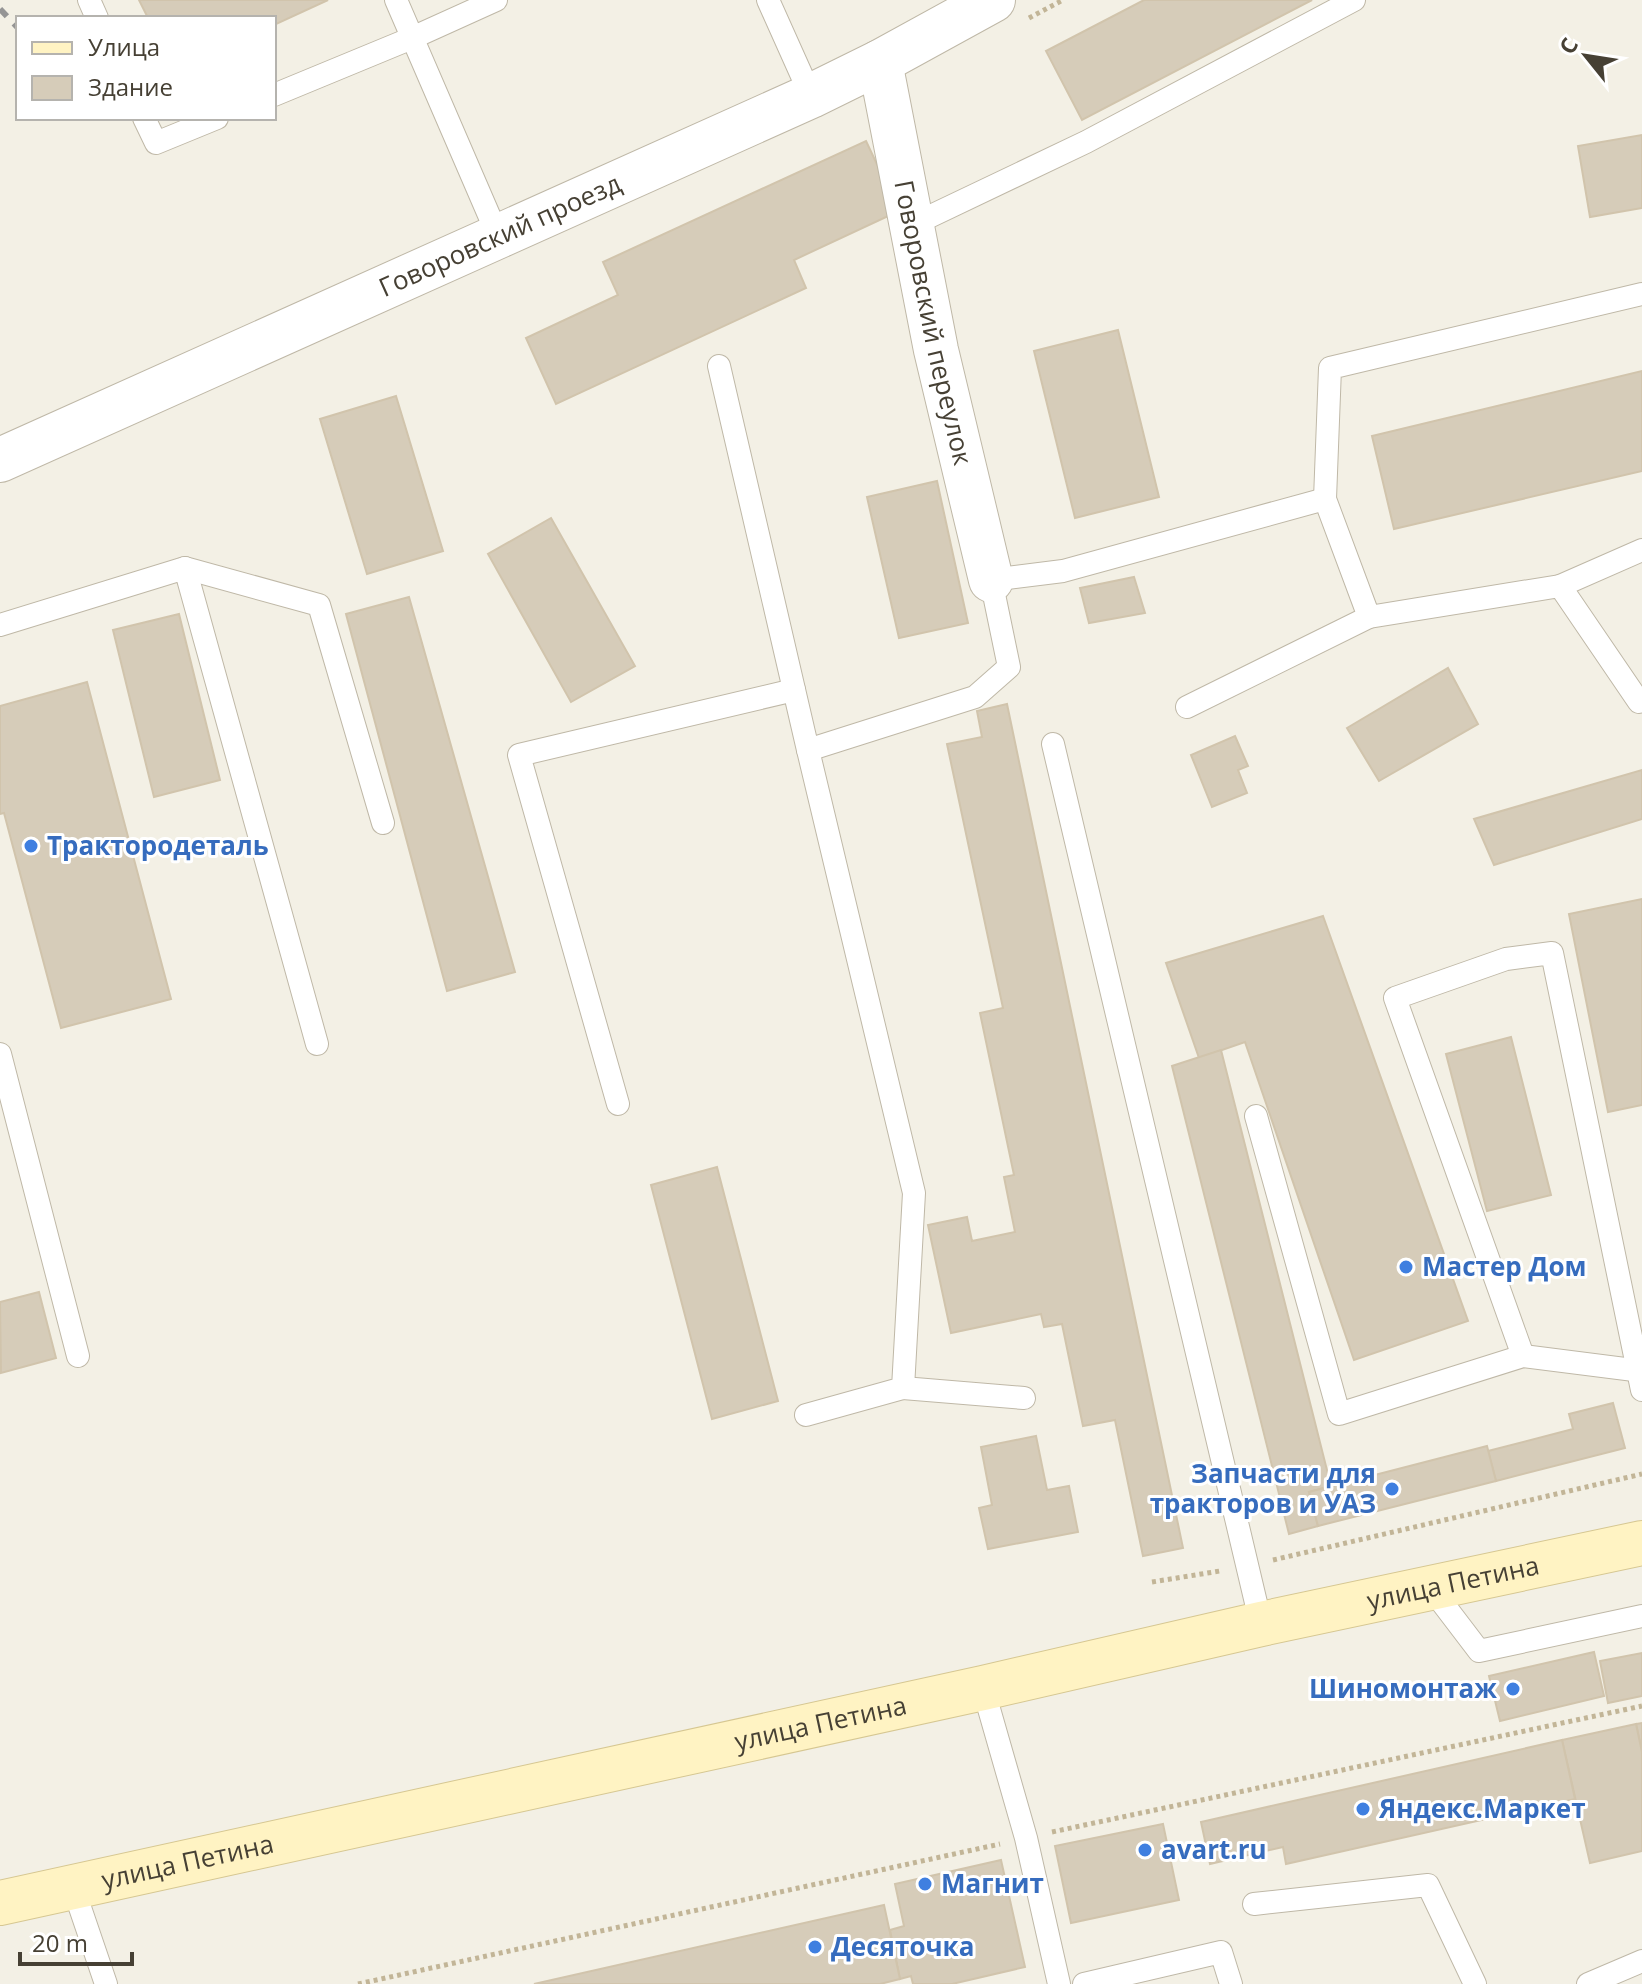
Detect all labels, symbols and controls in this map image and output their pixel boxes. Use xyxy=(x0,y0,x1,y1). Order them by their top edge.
legend xyxy=(16,16,276,120)
north arrow xyxy=(1546,16,1626,96)
text: Улица xyxy=(88,30,160,63)
text: С xyxy=(1551,32,1584,59)
text: Здание xyxy=(88,70,173,103)
street label: Говоровский проезд xyxy=(373,165,626,305)
street label: Говоровский переулок xyxy=(886,177,982,469)
place label: Трактородеталь xyxy=(47,827,269,863)
marker: Трактородеталь xyxy=(22,837,40,855)
place label: Мастер Дом xyxy=(1422,1248,1586,1284)
marker: Мастер Дом xyxy=(1397,1258,1415,1276)
place label: Запчасти для тракторов и УАЗ xyxy=(1150,1455,1376,1521)
marker: Запчасти для тракторов и УАЗ xyxy=(1383,1480,1401,1498)
street label: улица Петина xyxy=(1364,1546,1542,1618)
place label: Шиномонтаж xyxy=(1309,1670,1497,1706)
marker: Шиномонтаж xyxy=(1504,1680,1522,1698)
street label: улица Петина xyxy=(731,1686,910,1759)
place label: Яндекс.Маркет xyxy=(1378,1790,1586,1826)
marker: Яндекс.Маркет xyxy=(1354,1800,1372,1818)
street label: улица Петина xyxy=(98,1825,277,1897)
place label: avart.ru xyxy=(1161,1831,1267,1867)
marker: avart.ru xyxy=(1136,1841,1154,1859)
place label: Магнит xyxy=(941,1865,1044,1901)
marker: Магнит xyxy=(916,1875,934,1893)
scale bar xyxy=(20,1916,132,1966)
text: 20 m xyxy=(32,1926,88,1959)
place label: Десяточка xyxy=(831,1928,974,1964)
marker: Десяточка xyxy=(806,1938,824,1956)

